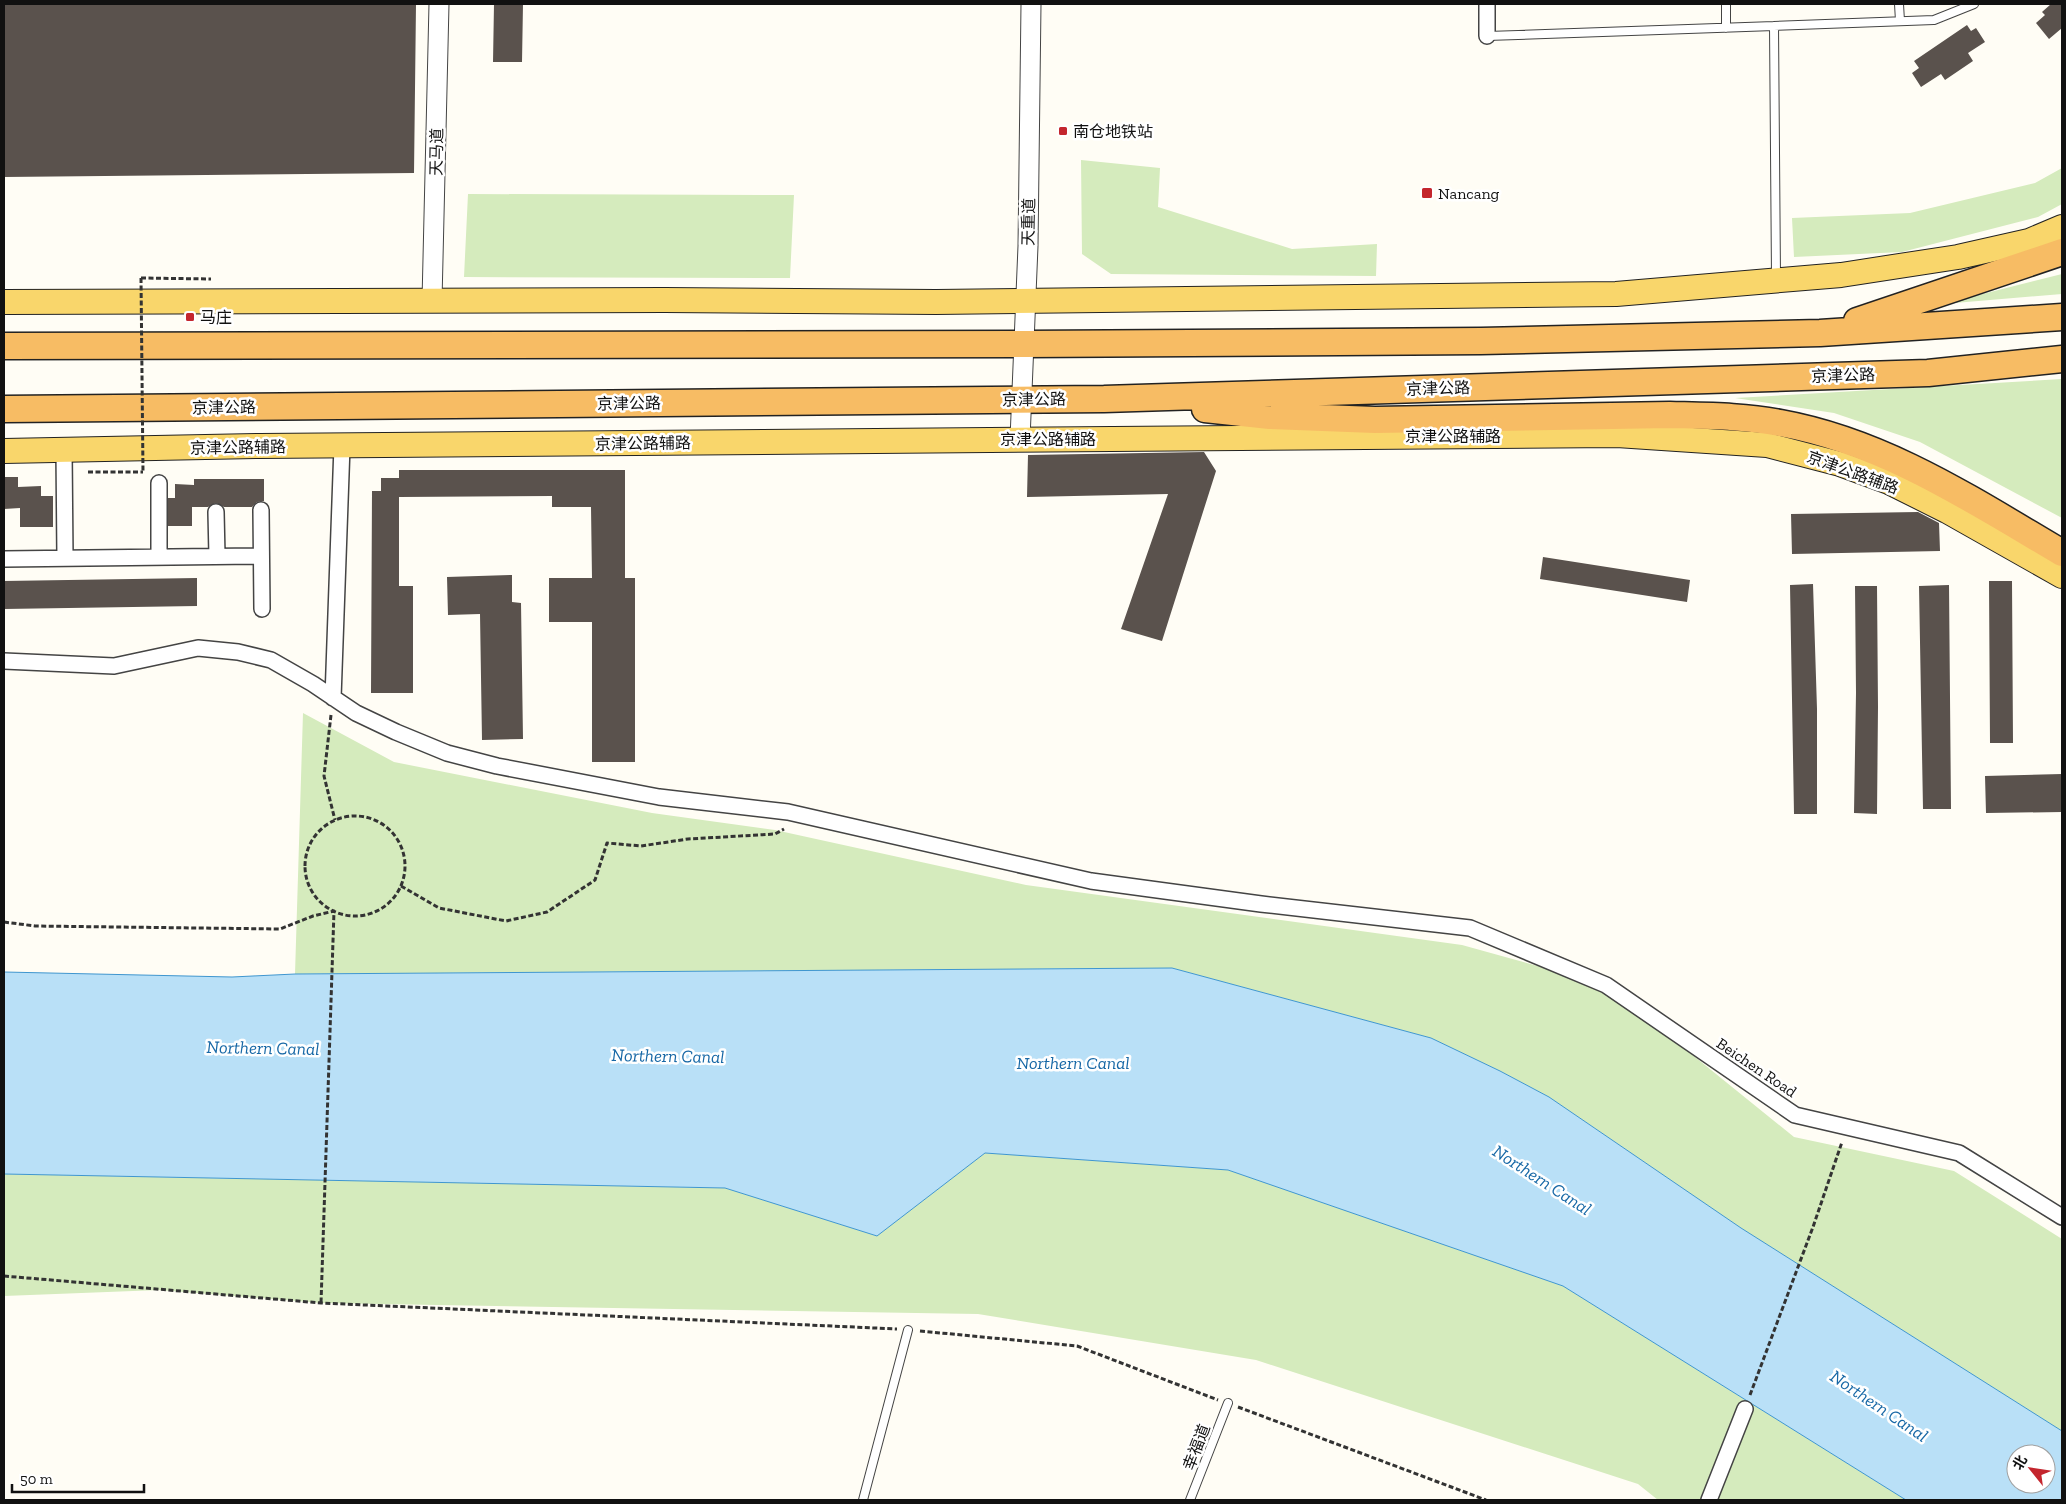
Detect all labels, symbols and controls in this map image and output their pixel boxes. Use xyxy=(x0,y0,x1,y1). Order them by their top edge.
place label: 南仓地铁站 xyxy=(1073,122,1153,141)
marker: 南仓地铁站 xyxy=(1057,125,1069,137)
street label: 天马道 xyxy=(427,128,446,176)
place label: Nancang xyxy=(1438,184,1500,203)
marker: Nancang xyxy=(1420,186,1434,200)
street label: 天重道 xyxy=(1019,198,1038,246)
place label: 马庄 xyxy=(200,308,232,327)
marker: 马庄 xyxy=(184,311,196,323)
street label: 京津公路 xyxy=(1811,365,1875,386)
street label: 京津公路 xyxy=(1406,378,1470,399)
street label: 京津公路 xyxy=(1002,389,1066,410)
street label: 京津公路 xyxy=(597,393,661,414)
street label: 京津公路 xyxy=(192,397,256,418)
street label: 京津公路辅路 xyxy=(1405,427,1501,446)
street label: 京津公路辅路 xyxy=(1000,430,1096,449)
street label: 京津公路辅路 xyxy=(595,433,691,454)
street label: 京津公路辅路 xyxy=(190,437,286,458)
street label: 京津公路辅路 xyxy=(1804,447,1901,498)
street label: Beichen Road xyxy=(1713,1034,1801,1101)
water label: Northern Canal xyxy=(206,1036,320,1060)
water label: Northern Canal xyxy=(611,1044,725,1068)
water label: Northern Canal xyxy=(1016,1052,1130,1074)
water label: Northern Canal xyxy=(1489,1140,1595,1220)
water label: Northern Canal xyxy=(1826,1365,1932,1447)
street label: 幸福道 xyxy=(1179,1421,1214,1473)
north arrow xyxy=(2006,1444,2056,1494)
text: 北 xyxy=(2009,1452,2031,1473)
scale bar xyxy=(12,1462,145,1494)
text: 50 m xyxy=(20,1470,53,1488)

